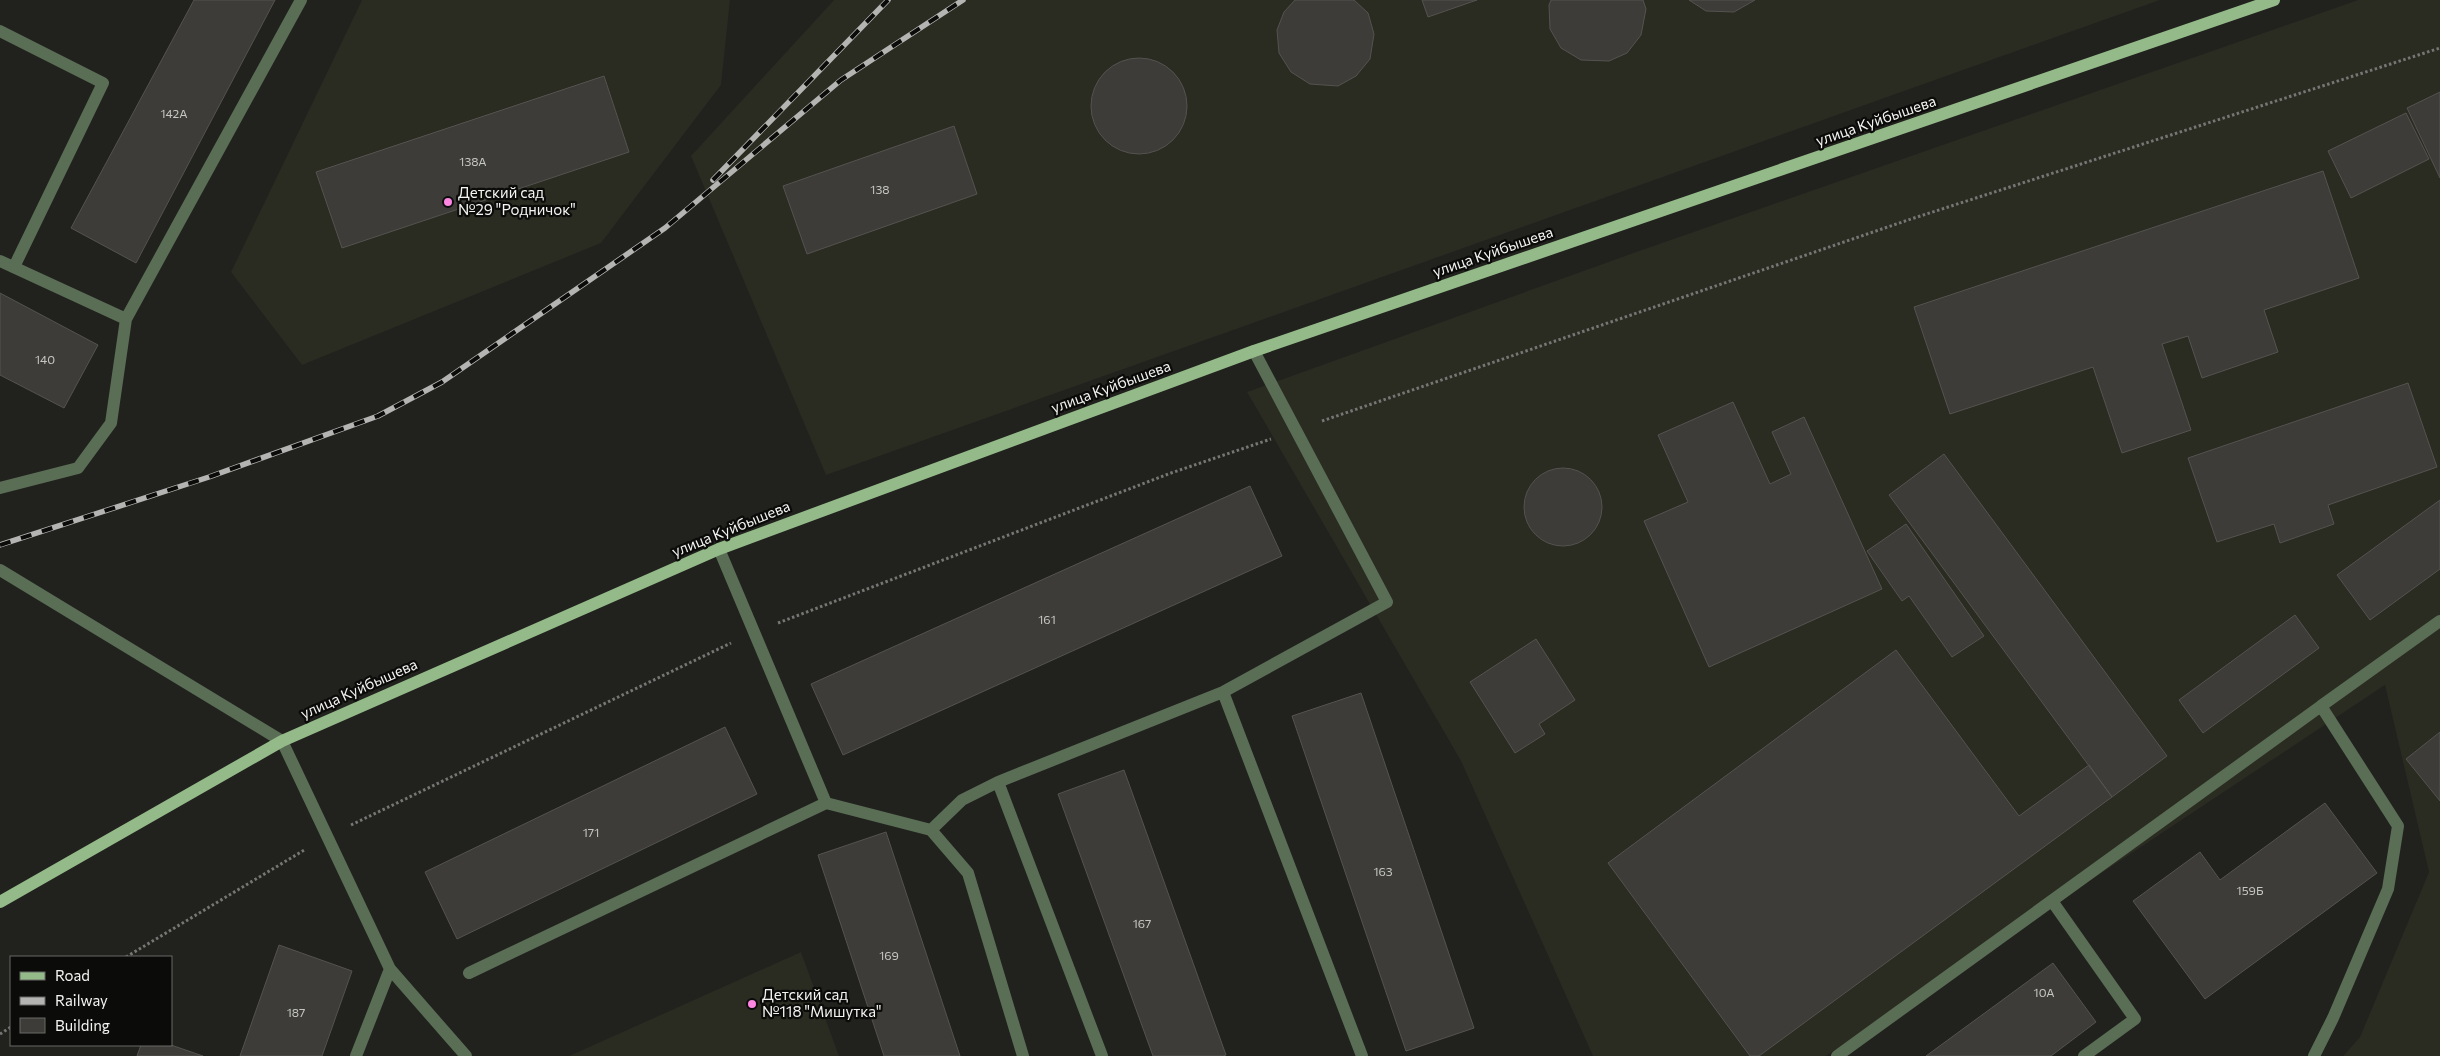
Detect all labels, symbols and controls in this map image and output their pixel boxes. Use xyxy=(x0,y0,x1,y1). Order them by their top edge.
street label: улица Куйбышева xyxy=(1813,91,1938,149)
house number: 142А xyxy=(160,106,188,120)
house number: 138А xyxy=(459,154,487,168)
house number: 138 xyxy=(870,182,890,196)
place label: Детский сад №29 "Родничок" xyxy=(458,183,576,218)
marker: Детский сад №29 "Родничок" xyxy=(442,196,454,208)
street label: улица Куйбышева xyxy=(1430,222,1555,280)
house number: 140 xyxy=(35,352,55,366)
street label: улица Куйбышева xyxy=(1048,356,1173,416)
street label: улица Куйбышева xyxy=(669,496,792,560)
house number: 161 xyxy=(1038,612,1056,626)
street label: улица Куйбышева xyxy=(297,654,420,722)
house number: 171 xyxy=(583,825,599,839)
house number: 163 xyxy=(1373,864,1393,878)
house number: 159Б xyxy=(2237,883,2264,897)
house number: 167 xyxy=(1133,916,1151,930)
house number: 169 xyxy=(879,948,899,962)
legend xyxy=(10,956,172,1046)
text: Road xyxy=(55,966,90,984)
place label: Детский сад №118 "Мишутка" xyxy=(762,985,882,1020)
house number: 10А xyxy=(2034,985,2054,999)
text: Railway xyxy=(55,991,108,1009)
marker: Детский сад №118 "Мишутка" xyxy=(746,998,758,1010)
house number: 187 xyxy=(287,1005,305,1019)
text: Building xyxy=(55,1016,110,1034)

